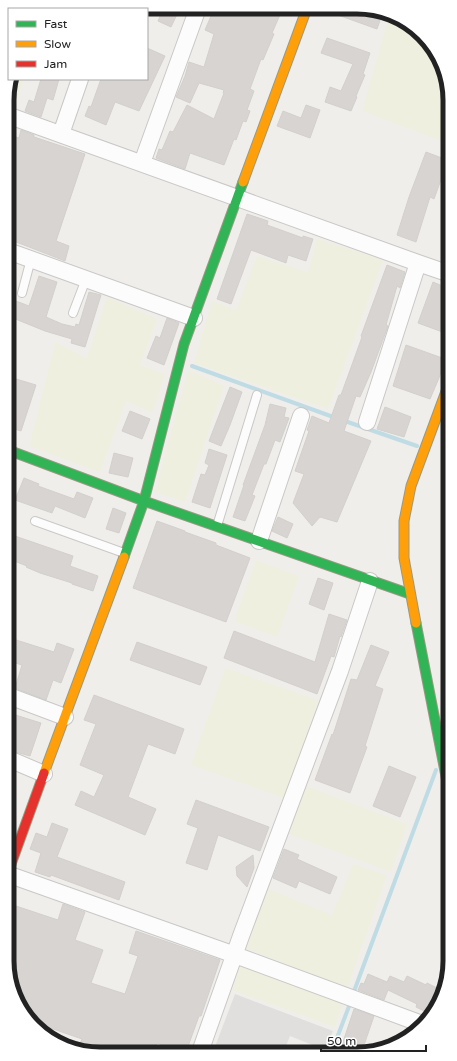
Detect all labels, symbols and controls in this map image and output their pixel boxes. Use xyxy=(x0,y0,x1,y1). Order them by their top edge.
legend xyxy=(8,8,148,80)
text: Fast xyxy=(44,17,68,31)
text: Slow xyxy=(44,37,71,51)
text: Jam xyxy=(44,57,67,71)
scale bar xyxy=(321,1027,426,1053)
text: 50 m xyxy=(327,1034,356,1048)

